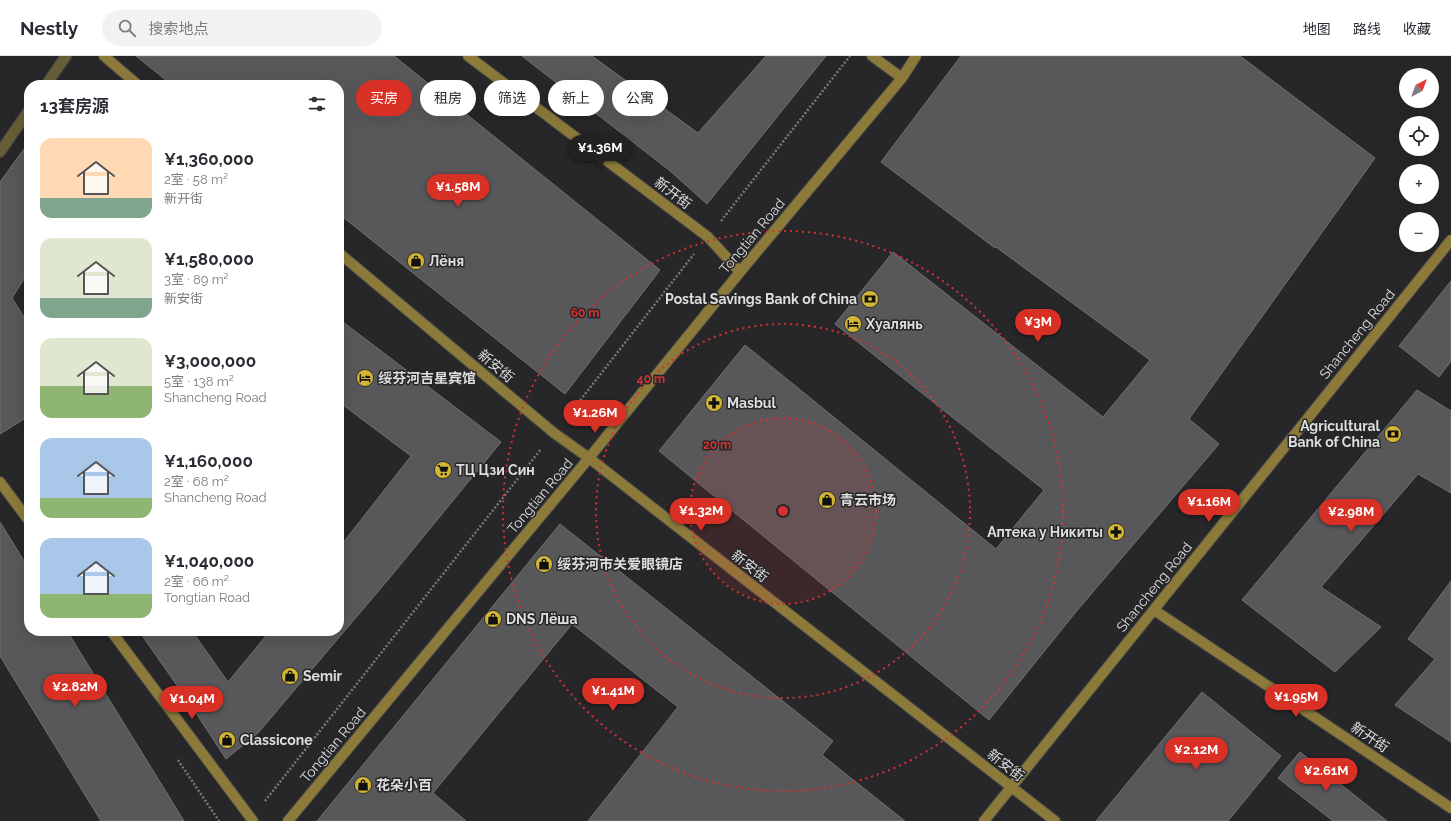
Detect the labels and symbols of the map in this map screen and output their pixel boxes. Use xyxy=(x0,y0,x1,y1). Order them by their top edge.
north arrow xyxy=(1399,68,1439,108)
pin: ¥1.36M xyxy=(567,135,633,169)
pin: ¥1.58M xyxy=(425,174,491,208)
street label: 新开街 xyxy=(651,174,695,212)
street label: Tongtian Road xyxy=(716,195,788,277)
shop icon: Лёня xyxy=(406,251,426,271)
place label: Лёня xyxy=(429,253,464,269)
street label: Shancheng Road xyxy=(1316,286,1398,382)
bank icon: Postal Savings Bank of China xyxy=(860,289,880,309)
place label: Postal Savings Bank of China xyxy=(665,291,857,307)
text: 60 m xyxy=(571,306,599,320)
pin: ¥3M xyxy=(1019,309,1057,343)
hotel icon: Хуалянь xyxy=(843,314,863,334)
place label: Хуалянь xyxy=(865,316,923,332)
street label: 新安街 xyxy=(475,346,517,386)
hotel icon: 绥芬河吉星宾馆 xyxy=(355,368,375,388)
place label: 绥芬河吉星宾馆 xyxy=(378,370,476,386)
text: 40 m xyxy=(637,372,665,386)
pharmacy icon: Masbul xyxy=(704,393,724,413)
place label: Masbul xyxy=(727,395,777,411)
pin: ¥1.26M xyxy=(562,400,628,434)
place label: Agricultural Bank of China xyxy=(1288,418,1381,450)
bank icon: Agricultural Bank of China xyxy=(1383,424,1403,444)
text: 20 m xyxy=(703,438,731,452)
street label: Tongtian Road xyxy=(504,455,576,537)
supermarket icon: ТЦ Цзи Син xyxy=(433,460,453,480)
place label: ТЦ Цзи Син xyxy=(456,462,535,478)
pin: ¥1.16M xyxy=(1176,489,1242,523)
shop icon: 青云市场 xyxy=(817,490,837,510)
place label: 青云市场 xyxy=(840,492,896,508)
pin: ¥1.32M xyxy=(668,498,734,532)
pin: ¥2.98M xyxy=(1318,499,1384,533)
centre of rings xyxy=(776,504,790,518)
pharmacy icon: Аптека у Никиты xyxy=(1106,522,1126,542)
place label: Аптека у Никиты xyxy=(987,524,1103,540)
street label: Shancheng Road xyxy=(1113,539,1195,635)
street label: 新安街 xyxy=(729,547,771,585)
shop icon: 绥芬河市关爱眼镜店 xyxy=(534,554,554,574)
place label: 绥芬河市关爱眼镜店 xyxy=(557,556,683,572)
shop icon: DNS Лёша xyxy=(483,609,503,629)
place label: DNS Лёша xyxy=(506,611,577,627)
shop icon: Semir xyxy=(280,666,300,686)
place label: Semir xyxy=(303,668,343,684)
pin: ¥2.82M xyxy=(42,674,108,708)
pin: ¥1.41M xyxy=(580,678,646,712)
pin: ¥1.95M xyxy=(1263,684,1329,718)
pin: ¥1.04M xyxy=(159,686,225,720)
street label: Tongtian Road xyxy=(297,704,369,786)
street label: 新开街 xyxy=(1348,719,1392,755)
shop icon: Classicone xyxy=(217,730,237,750)
place label: Classicone xyxy=(240,732,313,748)
pin: ¥2.12M xyxy=(1163,737,1229,771)
street label: 新安街 xyxy=(985,746,1027,784)
pin: ¥2.61M xyxy=(1293,758,1359,792)
shop icon: 花朵小百 xyxy=(353,775,373,795)
place label: 花朵小百 xyxy=(376,777,432,793)

